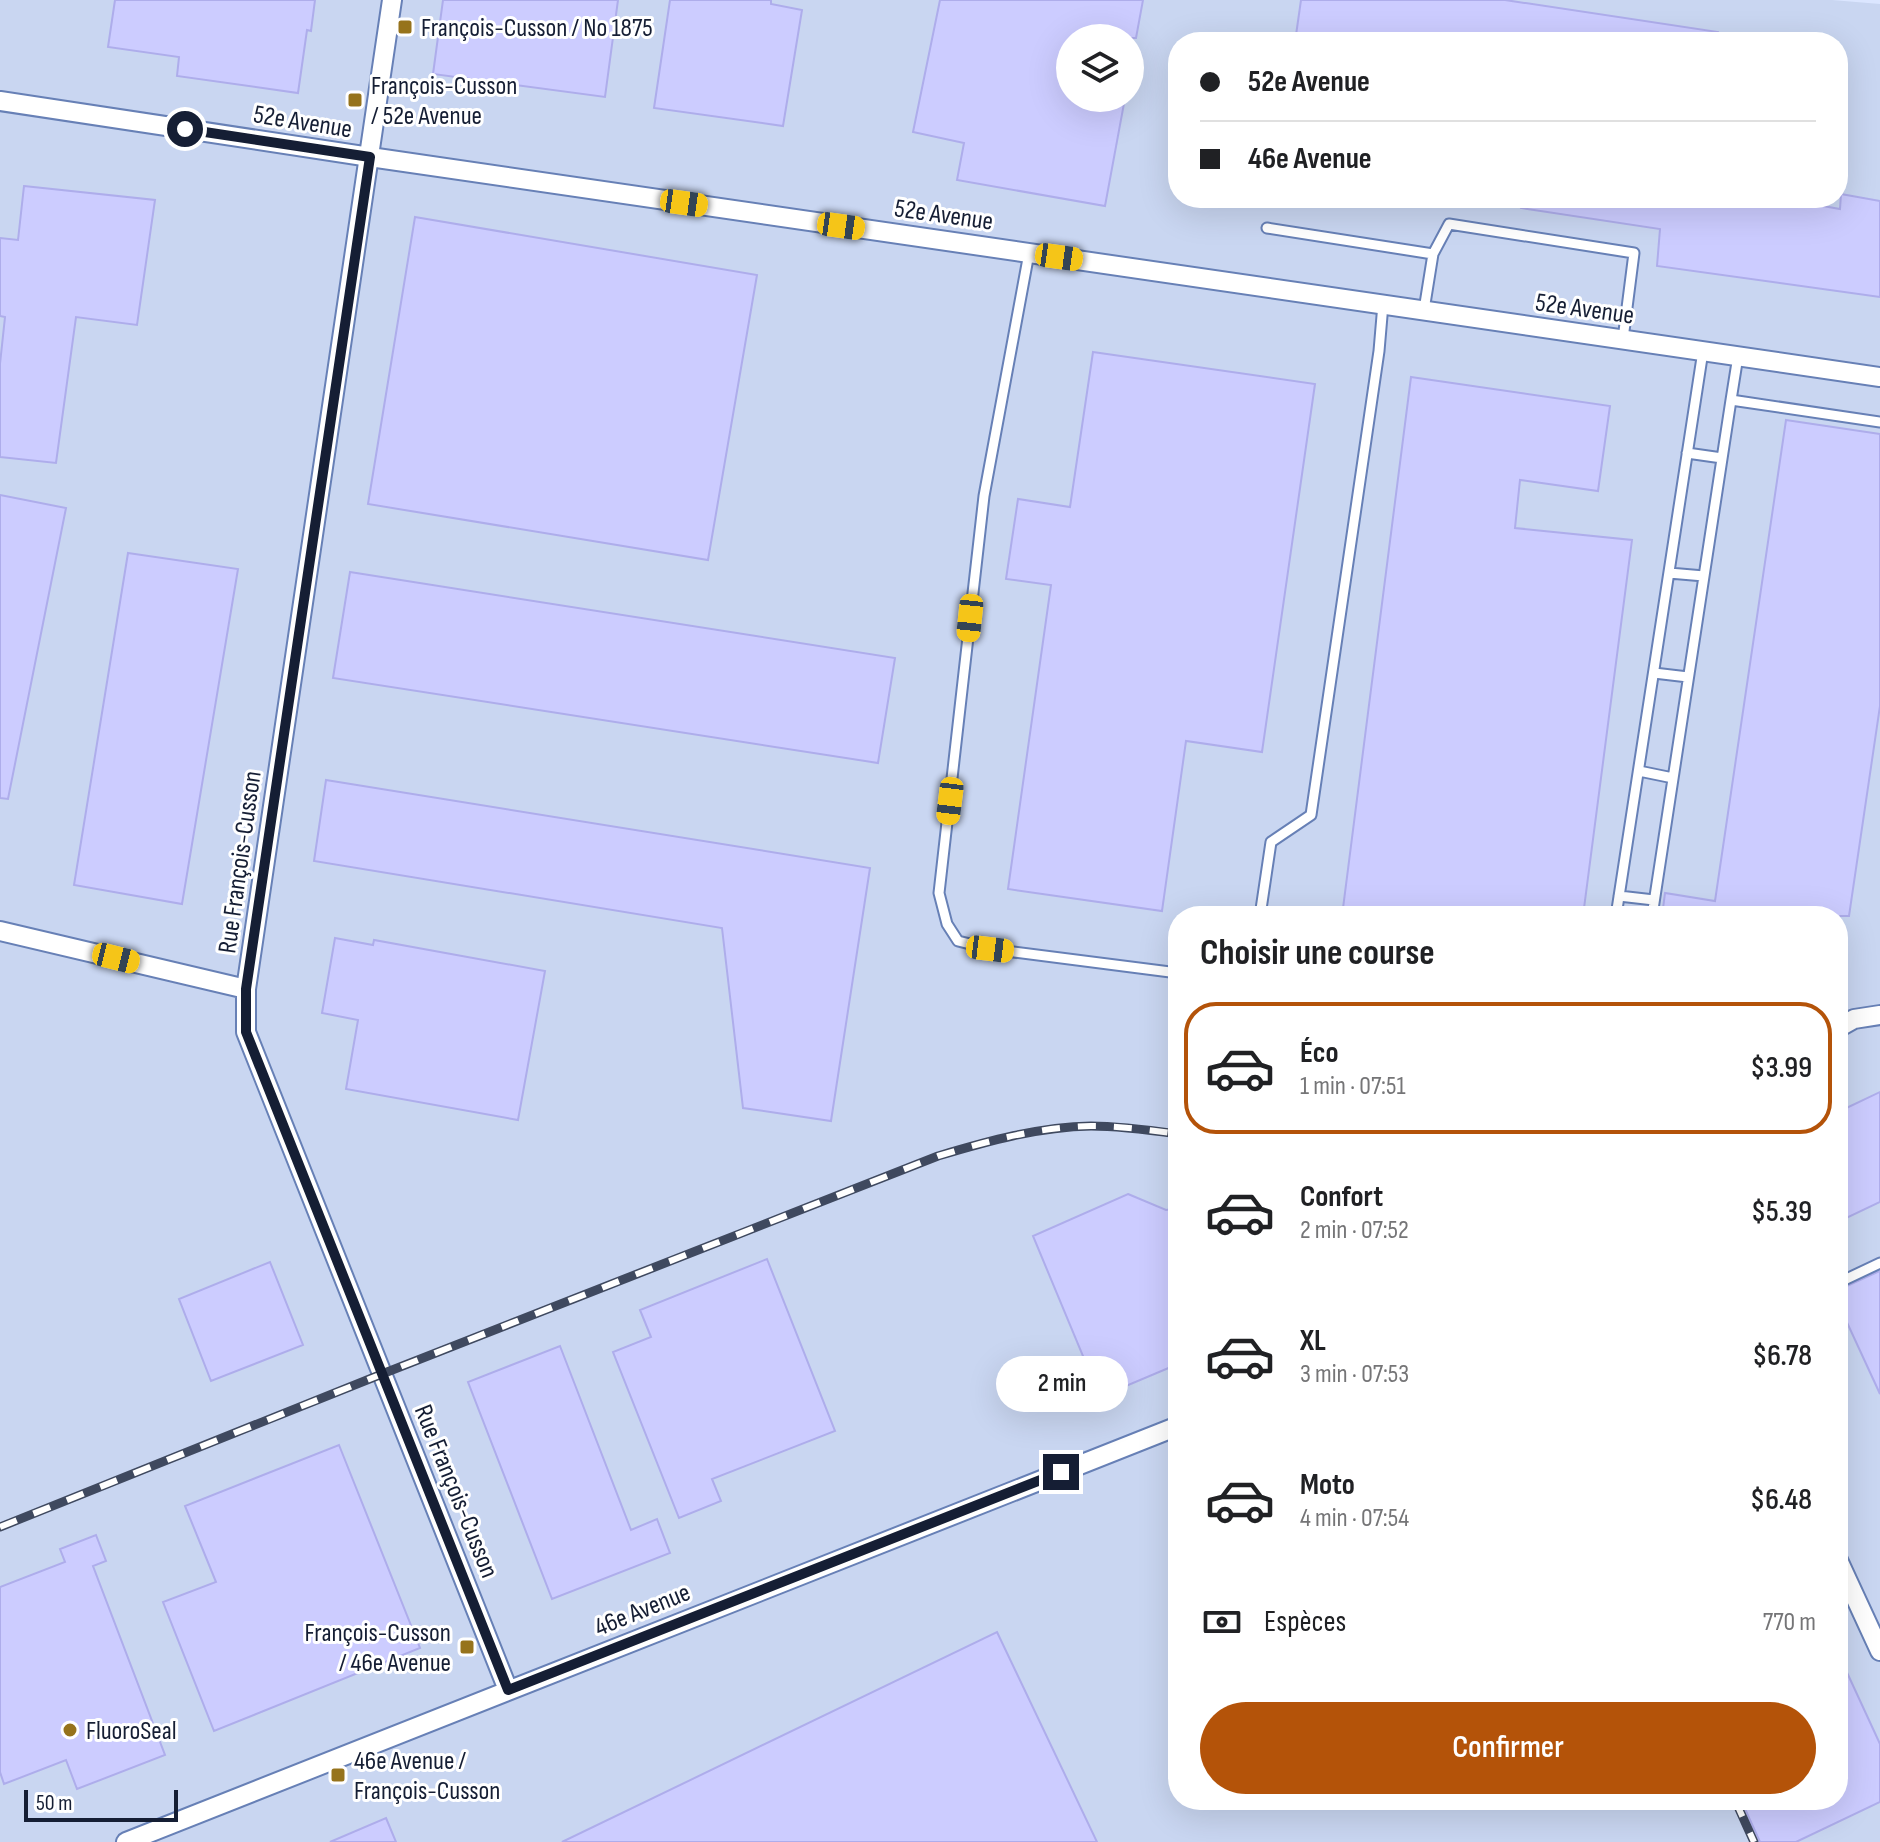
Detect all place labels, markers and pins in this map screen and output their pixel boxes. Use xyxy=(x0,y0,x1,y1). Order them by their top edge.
place label: François-Cusson / No 1875 xyxy=(421,13,653,44)
marker: François-Cusson / No 1875 xyxy=(396,18,414,36)
place label: François-Cusson / 52e Avenue xyxy=(371,71,517,132)
marker: François-Cusson / 52e Avenue xyxy=(346,91,364,109)
place label: François-Cusson / 46e Avenue xyxy=(305,1618,451,1679)
marker: François-Cusson / 46e Avenue xyxy=(458,1638,476,1656)
place label: FluoroSeal xyxy=(86,1716,177,1747)
marker: FluoroSeal xyxy=(61,1721,79,1739)
place label: 46e Avenue / François-Cusson xyxy=(354,1746,500,1807)
marker: 46e Avenue / François-Cusson xyxy=(329,1766,347,1784)

